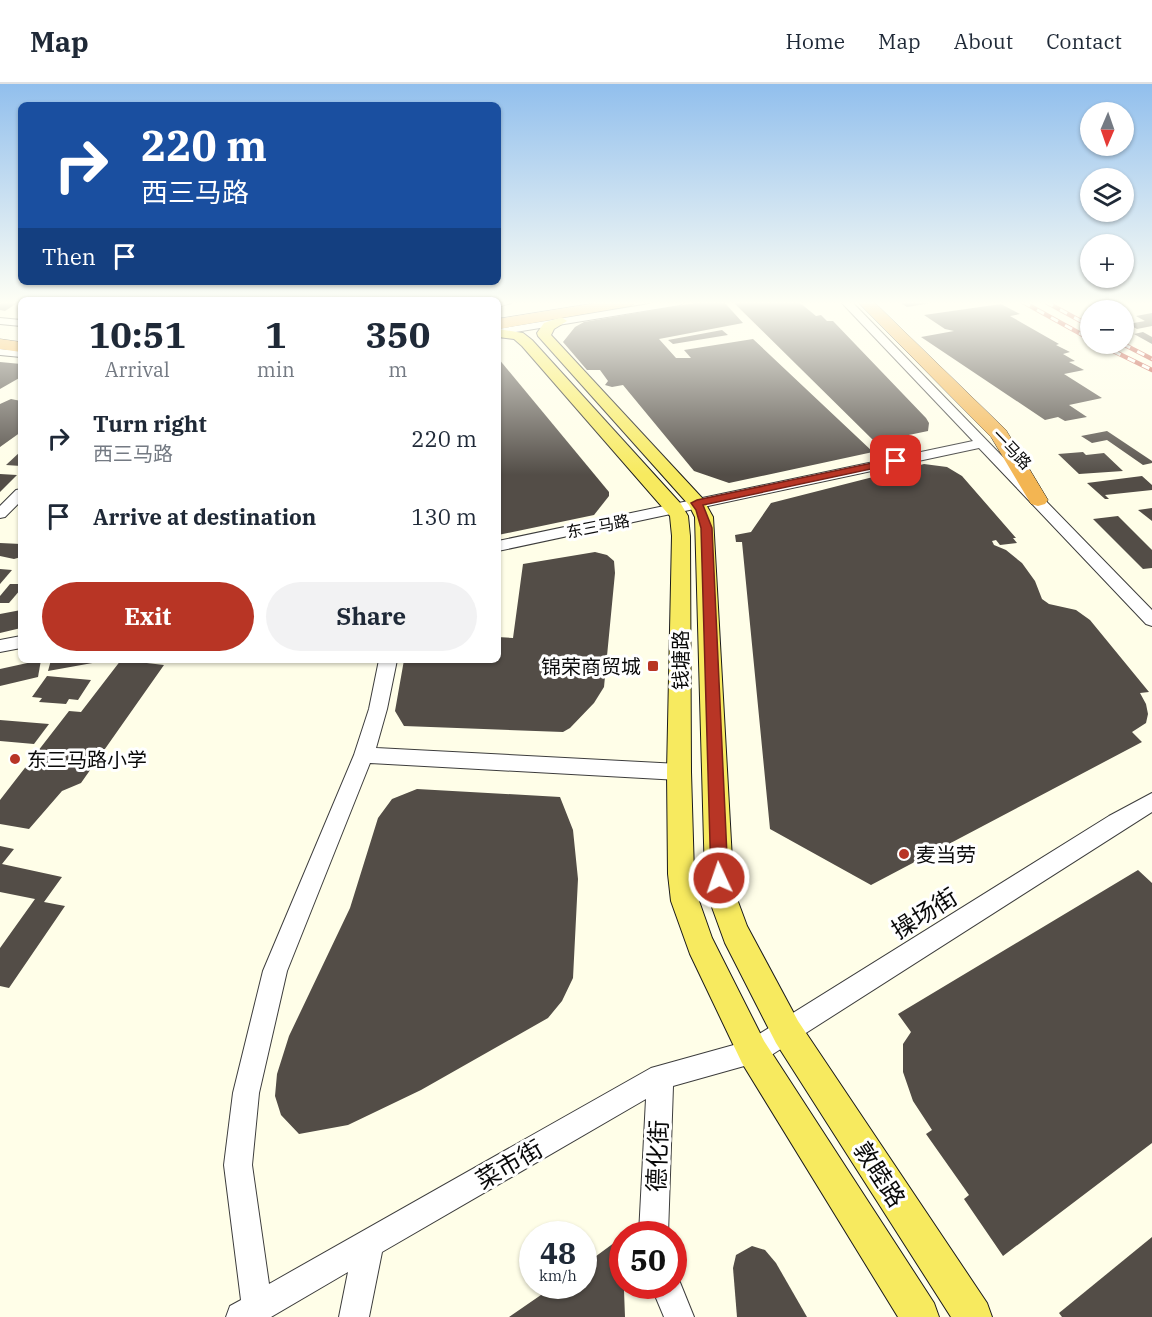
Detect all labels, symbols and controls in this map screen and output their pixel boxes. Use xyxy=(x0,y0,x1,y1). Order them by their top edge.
text: Map xyxy=(30,23,89,60)
text: Home xyxy=(785,27,845,55)
text: Map xyxy=(878,27,921,55)
text: About xyxy=(954,27,1013,55)
text: Contact xyxy=(1046,27,1122,55)
north arrow xyxy=(1080,102,1134,156)
map controls xyxy=(1080,102,1134,354)
text: 220 m xyxy=(141,118,267,173)
icon: right xyxy=(42,126,120,204)
button: layers xyxy=(1080,168,1134,222)
text: 西三马路 xyxy=(141,174,249,209)
button: + xyxy=(1080,234,1134,288)
icon: arrive xyxy=(108,240,141,273)
text: Then xyxy=(42,242,96,271)
button: − xyxy=(1080,300,1134,354)
text: 10:51 xyxy=(89,311,186,358)
text: 1 xyxy=(265,311,287,358)
text: 350 xyxy=(365,311,430,358)
text: Arrival xyxy=(105,356,170,383)
text: min xyxy=(257,356,295,383)
text: m xyxy=(388,356,407,383)
text: Turn right xyxy=(93,409,207,438)
icon: right xyxy=(42,422,75,455)
text: 220 m xyxy=(411,424,477,453)
street label: 一马路 xyxy=(988,425,1036,473)
pin xyxy=(870,435,921,486)
text: 西三马路 xyxy=(93,440,173,467)
icon: arrive xyxy=(879,444,912,477)
icon: arrive xyxy=(42,500,75,533)
text: Arrive at destination xyxy=(93,502,316,531)
text: 130 m xyxy=(411,502,477,531)
street label: 东三马路 xyxy=(565,510,631,542)
button: Exit xyxy=(42,582,254,651)
button: Share xyxy=(266,582,477,651)
street label: 钱塘路 xyxy=(667,630,694,690)
place label: 锦荣商贸城 xyxy=(541,653,641,680)
marker: 锦荣商贸城 xyxy=(646,659,660,673)
place label: 东三马路小学 xyxy=(27,746,147,773)
marker: 东三马路小学 xyxy=(8,752,22,766)
place label: 麦当劳 xyxy=(916,841,976,868)
position arrow xyxy=(687,846,751,910)
marker: 麦当劳 xyxy=(897,847,911,861)
street label: 操场街 xyxy=(885,880,963,946)
street label: 德化街 xyxy=(640,1119,674,1193)
street label: 菜市街 xyxy=(470,1132,548,1196)
street label: 敦睦路 xyxy=(847,1135,913,1213)
speed limit sign: 50 xyxy=(609,1221,687,1299)
text: 48 xyxy=(540,1233,576,1272)
text: km/h xyxy=(539,1266,577,1285)

